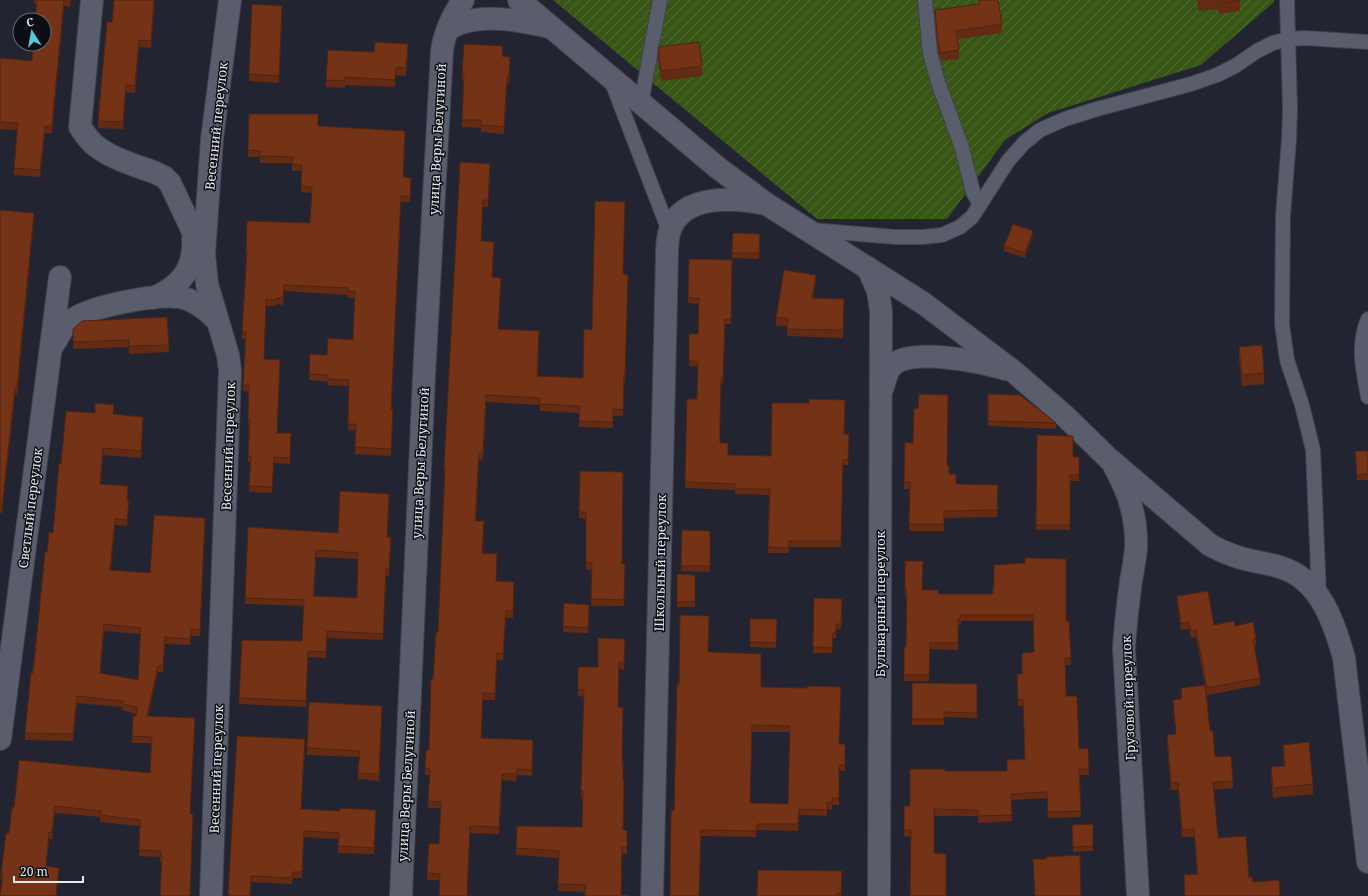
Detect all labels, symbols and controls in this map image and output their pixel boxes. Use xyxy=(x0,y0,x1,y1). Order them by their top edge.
north arrow xyxy=(12,12,52,52)
text: С xyxy=(25,14,35,30)
street label: Весенний переулок xyxy=(200,61,232,191)
street label: улица Веры Белугиной xyxy=(424,63,450,215)
street label: Весенний переулок xyxy=(217,381,239,511)
street label: улица Веры Белугиной xyxy=(407,387,433,539)
street label: Светлый переулок xyxy=(14,446,46,569)
street label: Школьный переулок xyxy=(650,494,670,632)
street label: Бульварный переулок xyxy=(871,531,889,677)
street label: Грузовой переулок xyxy=(1117,635,1139,761)
street label: Весенний переулок xyxy=(205,704,227,834)
street label: улица Веры Белугиной xyxy=(393,710,419,862)
scale bar xyxy=(14,858,83,884)
text: 20 m xyxy=(20,863,48,880)

